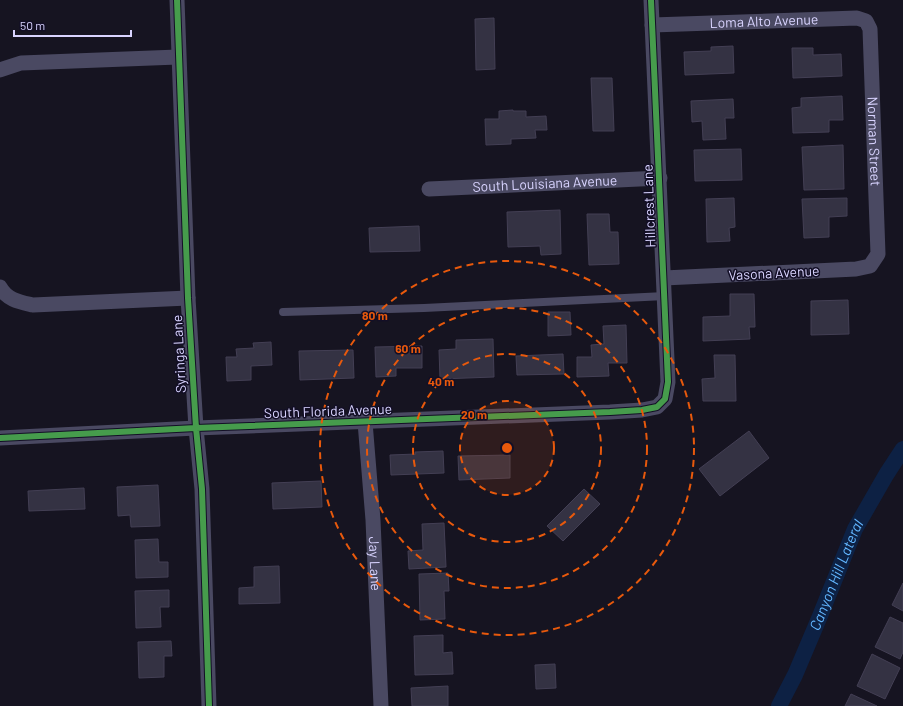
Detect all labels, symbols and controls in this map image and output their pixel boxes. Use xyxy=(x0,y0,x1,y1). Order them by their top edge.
street label: Loma Alto Avenue xyxy=(709,10,819,31)
scale bar xyxy=(14,12,131,38)
text: 50 m xyxy=(20,18,45,32)
street label: Norman Street xyxy=(864,96,885,186)
street label: Hillcrest Lane xyxy=(639,164,658,248)
street label: South Louisiana Avenue xyxy=(472,171,618,195)
street label: Vasona Avenue xyxy=(728,262,820,283)
text: 80 m xyxy=(362,308,388,322)
street label: Syringa Lane xyxy=(168,314,189,394)
text: 60 m xyxy=(395,341,421,355)
text: 40 m xyxy=(428,374,454,388)
street label: South Florida Avenue xyxy=(264,400,392,421)
text: 20 m xyxy=(461,407,487,421)
centre of rings xyxy=(500,441,514,455)
water label: Canyon Hill Lateral xyxy=(805,515,867,633)
street label: Jay Lane xyxy=(366,536,385,591)

